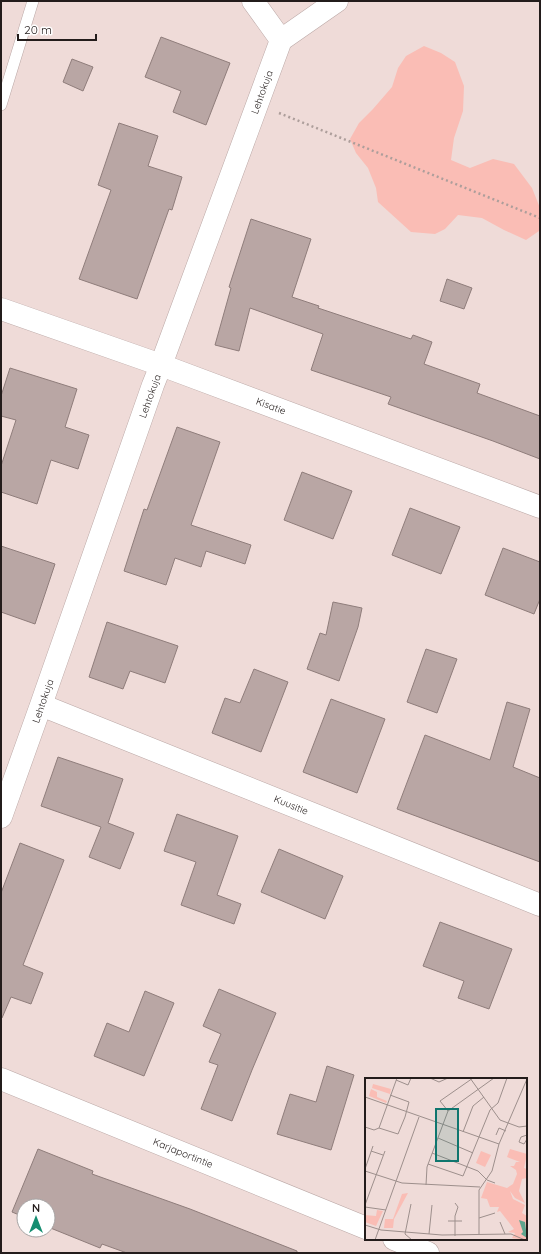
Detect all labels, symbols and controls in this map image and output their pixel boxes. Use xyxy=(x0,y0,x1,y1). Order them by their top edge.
scale bar xyxy=(18,16,96,42)
text: 20 m xyxy=(24,22,52,37)
street label: Lehtokuja xyxy=(248,68,276,116)
street label: Lehtokuja xyxy=(136,372,164,420)
street label: Kisatie xyxy=(254,395,288,418)
street label: Lehtokuja xyxy=(29,677,57,725)
street label: Kuusitie xyxy=(272,792,310,818)
inset map xyxy=(365,1078,527,1240)
street label: Karjaportintie xyxy=(151,1135,215,1171)
north arrow xyxy=(16,1198,56,1238)
text: N xyxy=(32,1201,40,1215)

